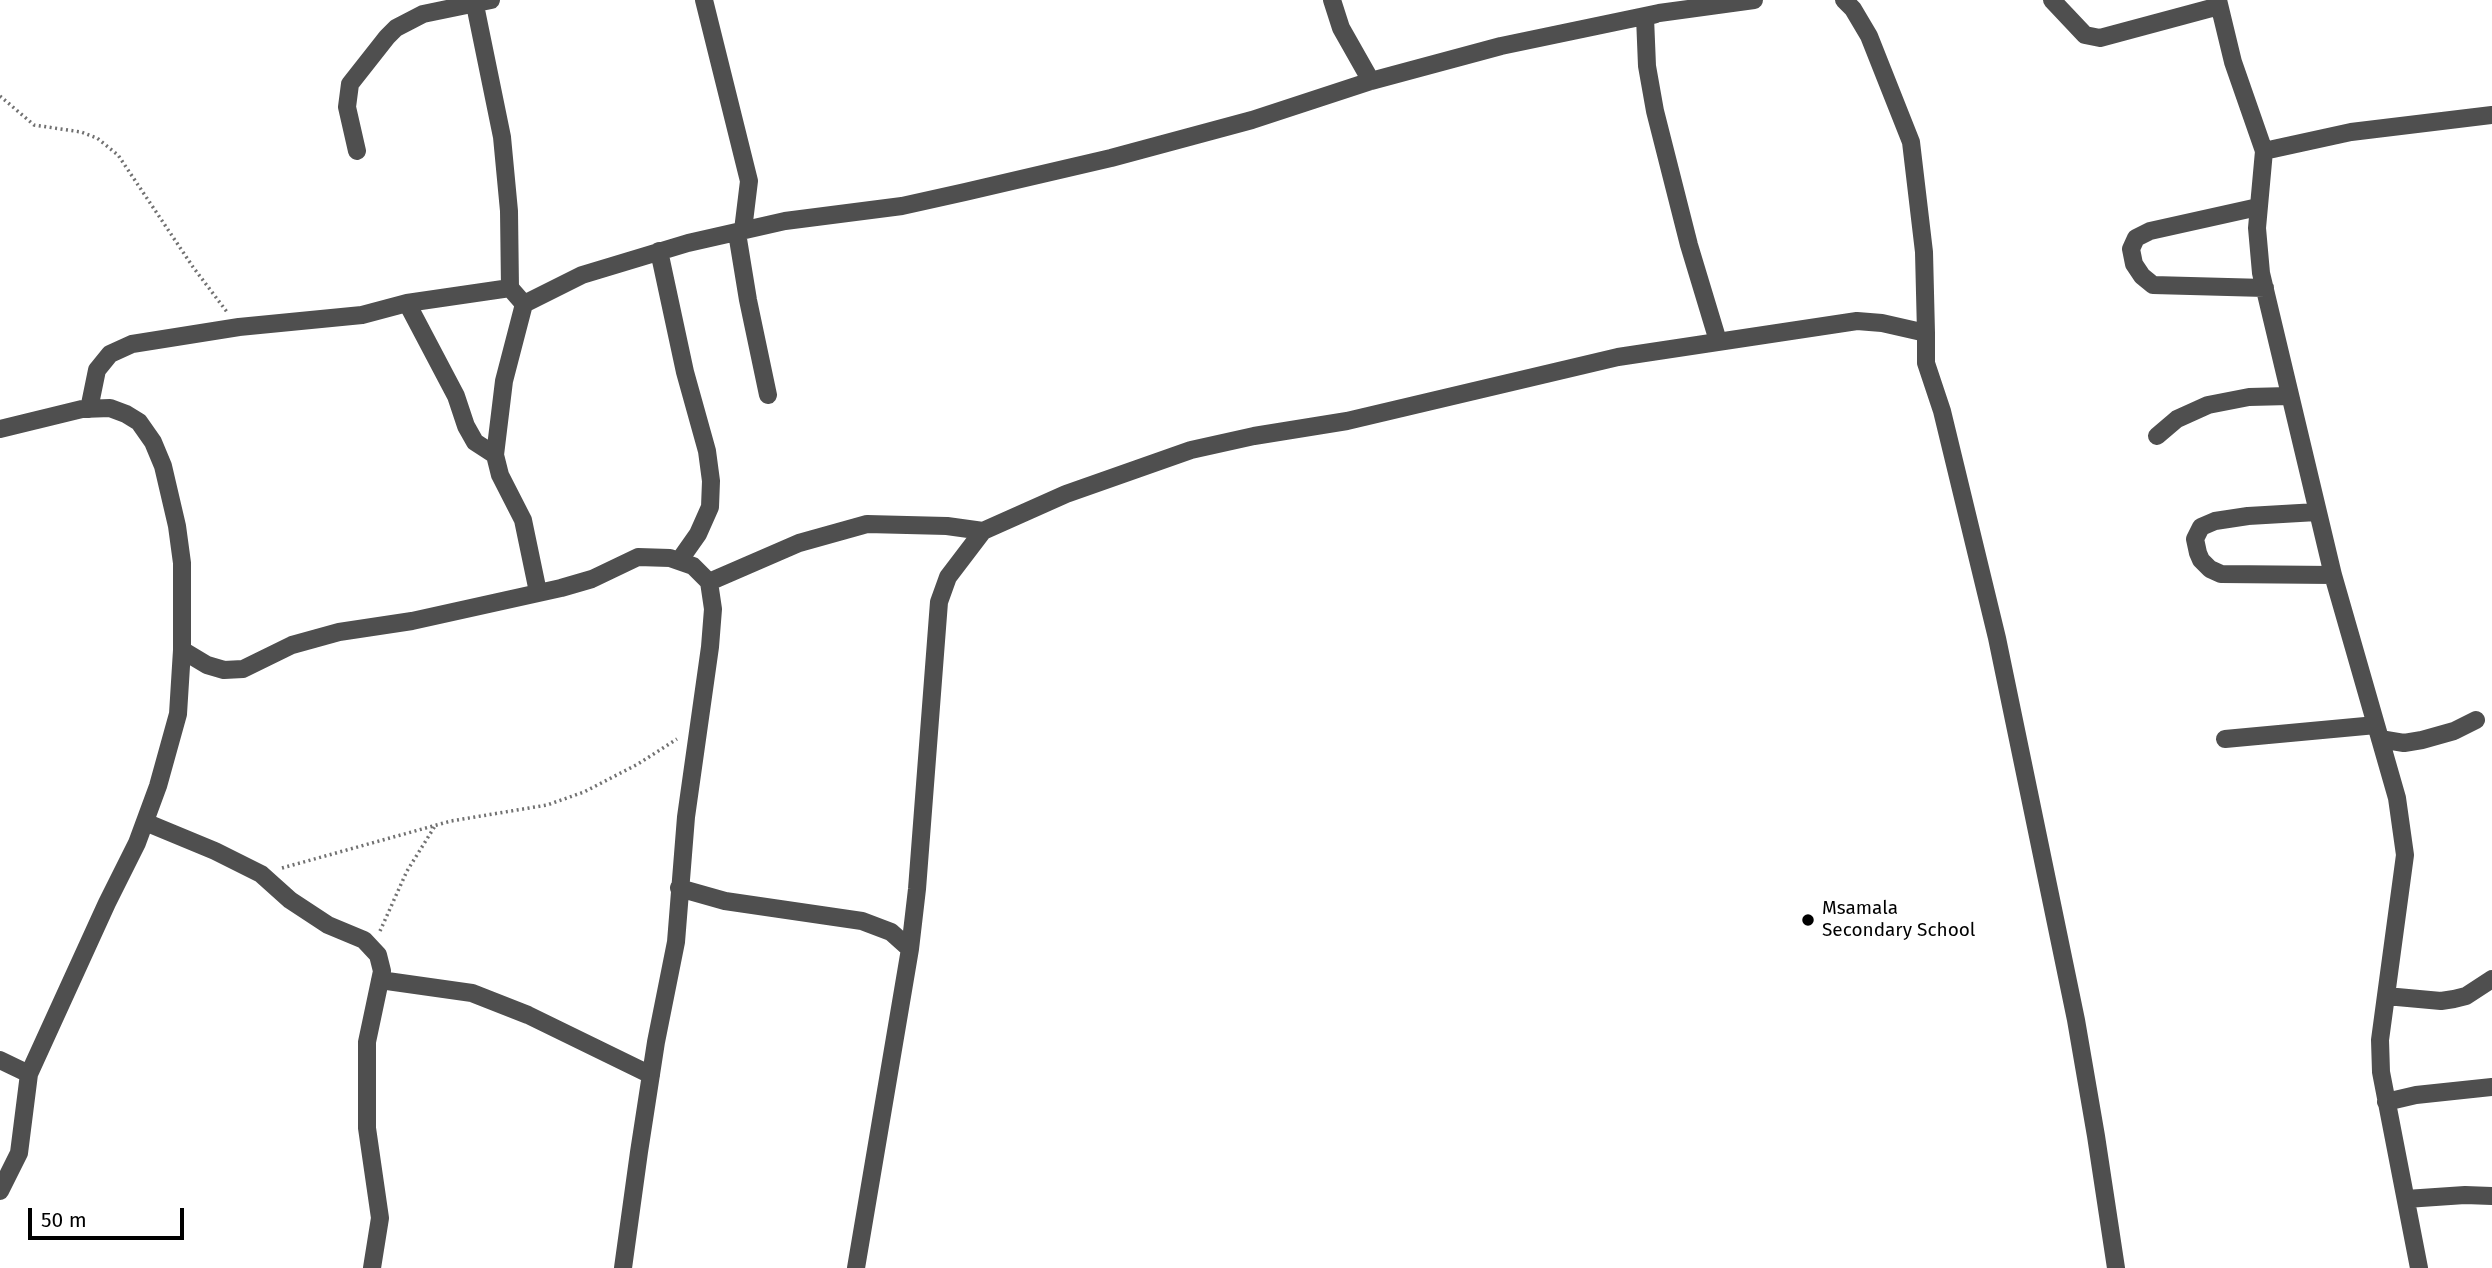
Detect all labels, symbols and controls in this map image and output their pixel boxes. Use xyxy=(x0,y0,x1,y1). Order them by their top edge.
place label: Msamala Secondary School xyxy=(1822,898,1975,942)
marker: Msamala Secondary School xyxy=(1800,912,1816,928)
scale bar xyxy=(32,1194,187,1238)
text: 50 m xyxy=(41,1207,87,1233)

